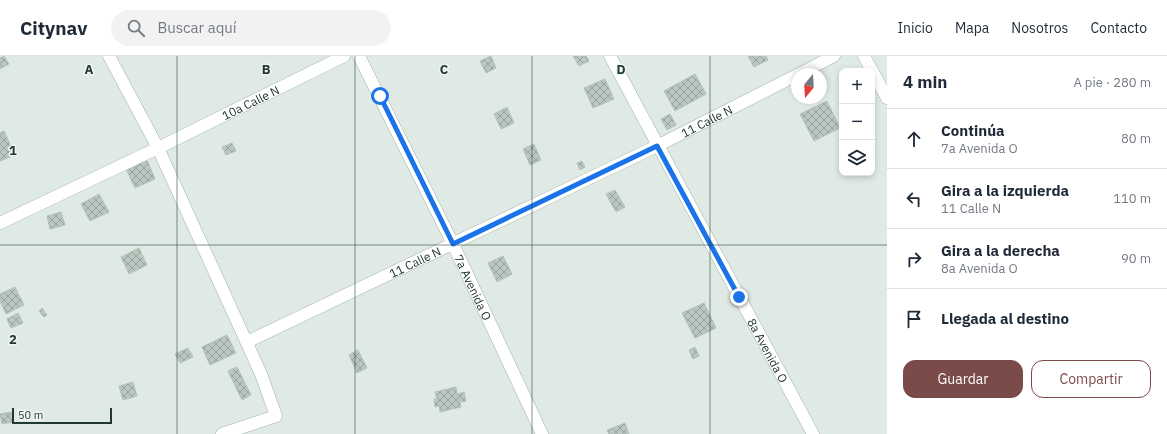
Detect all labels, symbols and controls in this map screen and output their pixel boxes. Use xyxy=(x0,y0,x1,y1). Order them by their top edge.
search box xyxy=(111,10,391,46)
text: Citynav xyxy=(20,16,87,40)
icon: search xyxy=(125,17,147,39)
text: Buscar aquí xyxy=(157,18,237,37)
text: Inicio xyxy=(897,19,933,37)
text: Mapa xyxy=(955,19,989,37)
text: Nosotros xyxy=(1011,19,1068,37)
text: Contacto xyxy=(1090,19,1147,37)
text: A xyxy=(85,61,94,78)
text: B xyxy=(262,61,271,78)
text: C xyxy=(440,61,449,78)
text: D xyxy=(616,61,626,78)
north arrow xyxy=(791,68,827,104)
map controls xyxy=(839,68,875,176)
button: + xyxy=(839,68,875,104)
text: 4 min xyxy=(903,71,947,93)
text: A pie · 280 m xyxy=(1073,74,1151,91)
street label: 10a Calle N xyxy=(219,82,282,123)
route start xyxy=(371,87,389,105)
street label: 11 Calle N xyxy=(678,102,735,140)
button: − xyxy=(839,104,875,140)
text: Continúa xyxy=(941,121,1005,140)
icon: ahead xyxy=(903,128,925,150)
text: 80 m xyxy=(1121,130,1151,147)
button: layers xyxy=(839,140,875,176)
text: 7a Avenida O xyxy=(941,140,1018,157)
text: 1 xyxy=(9,142,17,159)
text: Gira a la izquierda xyxy=(941,181,1069,200)
icon: left xyxy=(903,188,925,210)
text: 110 m xyxy=(1113,190,1151,207)
text: 11 Calle N xyxy=(941,200,1001,217)
text: Gira a la derecha xyxy=(941,241,1060,260)
street label: 11 Calle N xyxy=(387,243,443,281)
icon: right xyxy=(903,248,925,270)
text: 90 m xyxy=(1121,250,1151,267)
street label: 7a Avenida O xyxy=(451,252,495,323)
text: 8a Avenida O xyxy=(941,260,1018,277)
route end xyxy=(730,288,748,306)
icon: arrive xyxy=(903,308,925,330)
text: Llegada al destino xyxy=(941,309,1069,328)
street label: 8a Avenida O xyxy=(745,315,791,385)
text: 2 xyxy=(9,331,17,348)
button: Guardar xyxy=(903,360,1023,398)
button: Compartir xyxy=(1031,360,1151,398)
scale bar xyxy=(12,406,112,425)
text: 50 m xyxy=(18,408,43,422)

